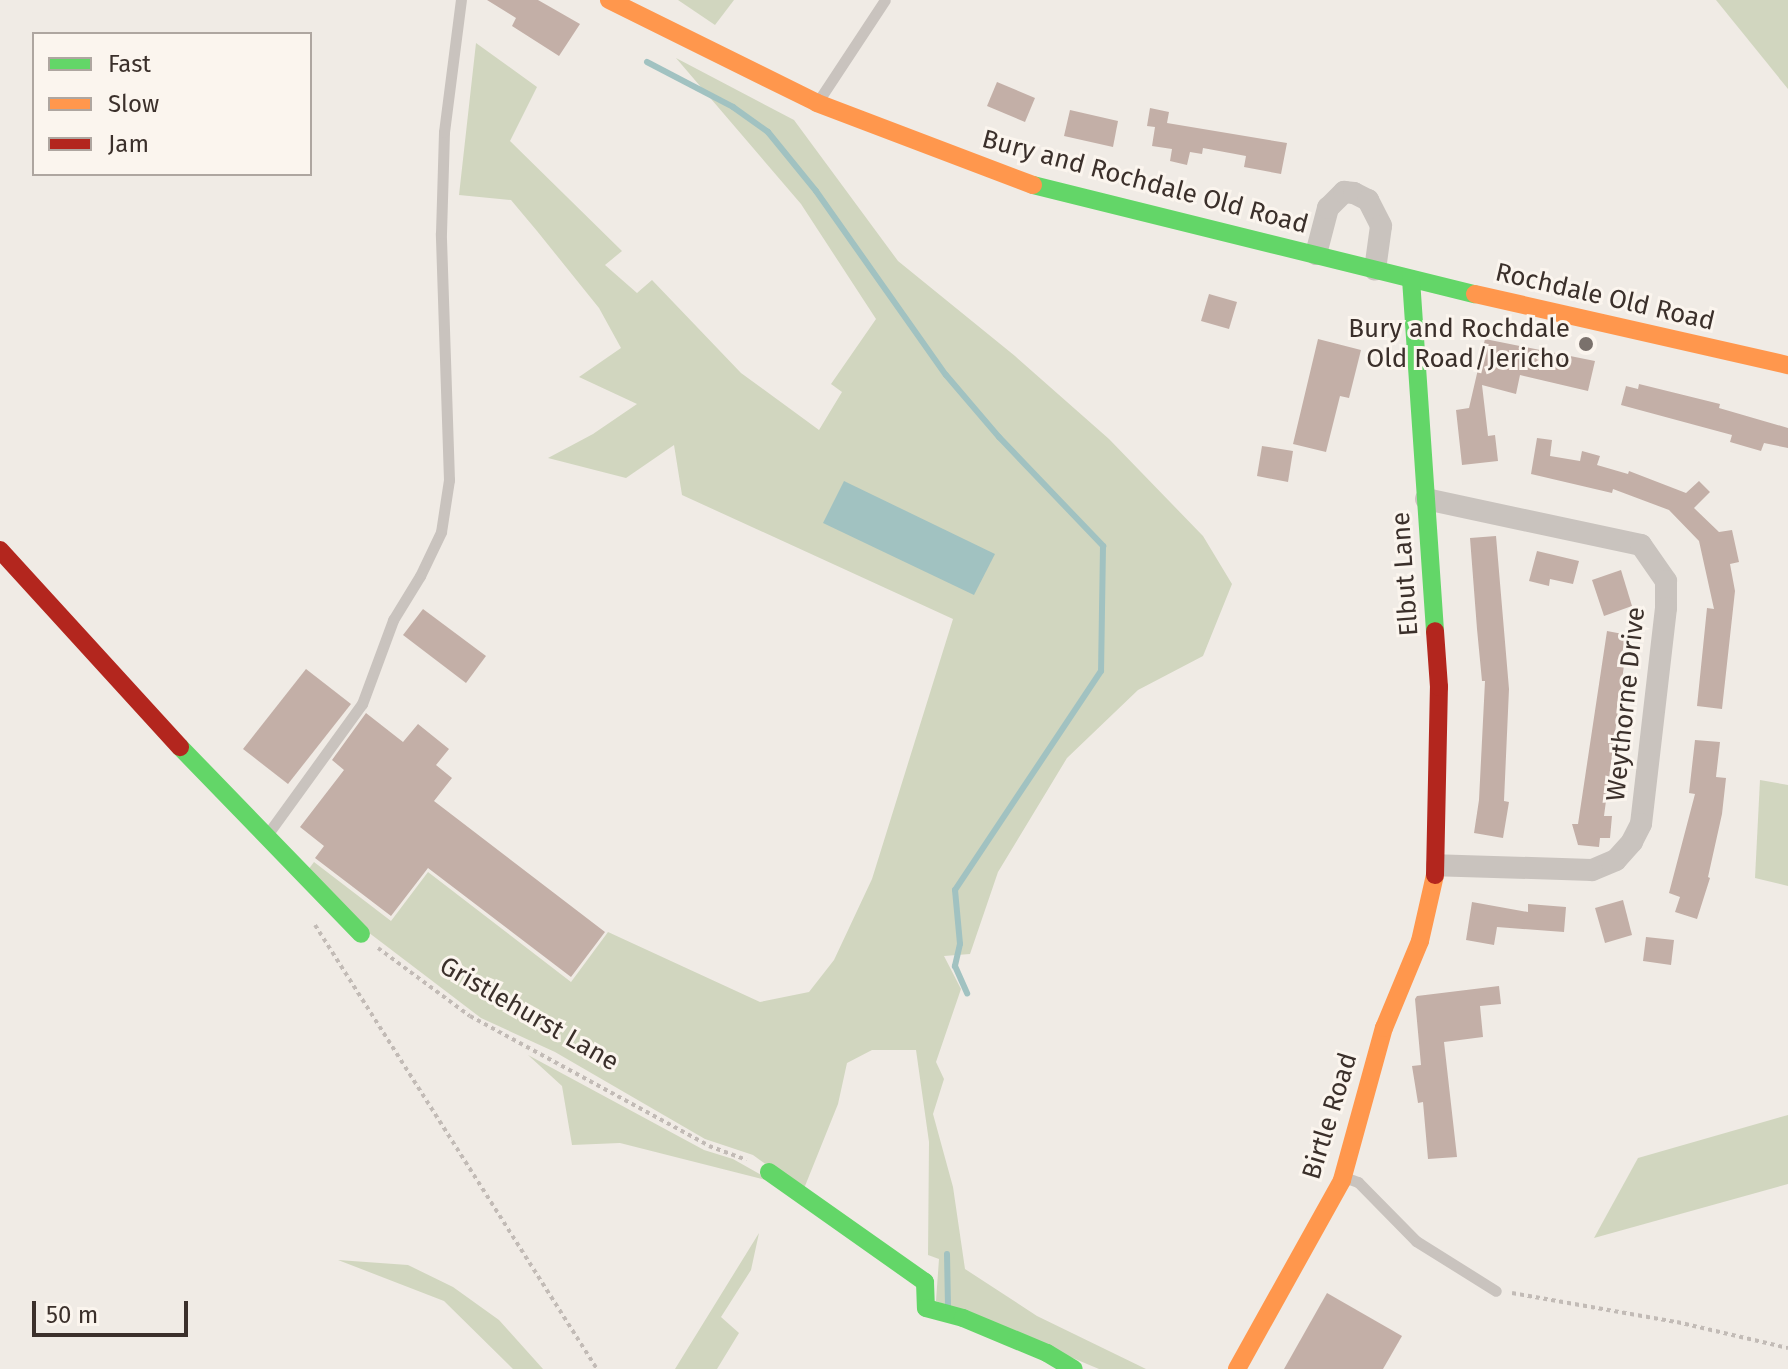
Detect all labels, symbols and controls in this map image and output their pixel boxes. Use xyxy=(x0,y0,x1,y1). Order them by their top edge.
legend xyxy=(32,32,312,176)
text: Fast xyxy=(108,50,151,78)
text: Slow xyxy=(108,90,159,118)
street label: Bury and Rochdale Old Road xyxy=(978,123,1312,241)
text: Jam xyxy=(108,130,149,158)
street label: Rochdale Old Road xyxy=(1492,257,1718,337)
place label: Bury and Rochdale Old Road/Jericho xyxy=(1348,313,1570,374)
marker: Bury and Rochdale Old Road/Jericho xyxy=(1577,335,1595,353)
street label: Elbut Lane xyxy=(1385,511,1425,637)
street label: Weythorne Drive xyxy=(1600,605,1652,803)
street label: Gristlehurst Lane xyxy=(434,950,624,1078)
street label: Birtle Road xyxy=(1296,1049,1364,1183)
scale bar xyxy=(36,1285,192,1335)
text: 50 m xyxy=(46,1301,98,1329)

